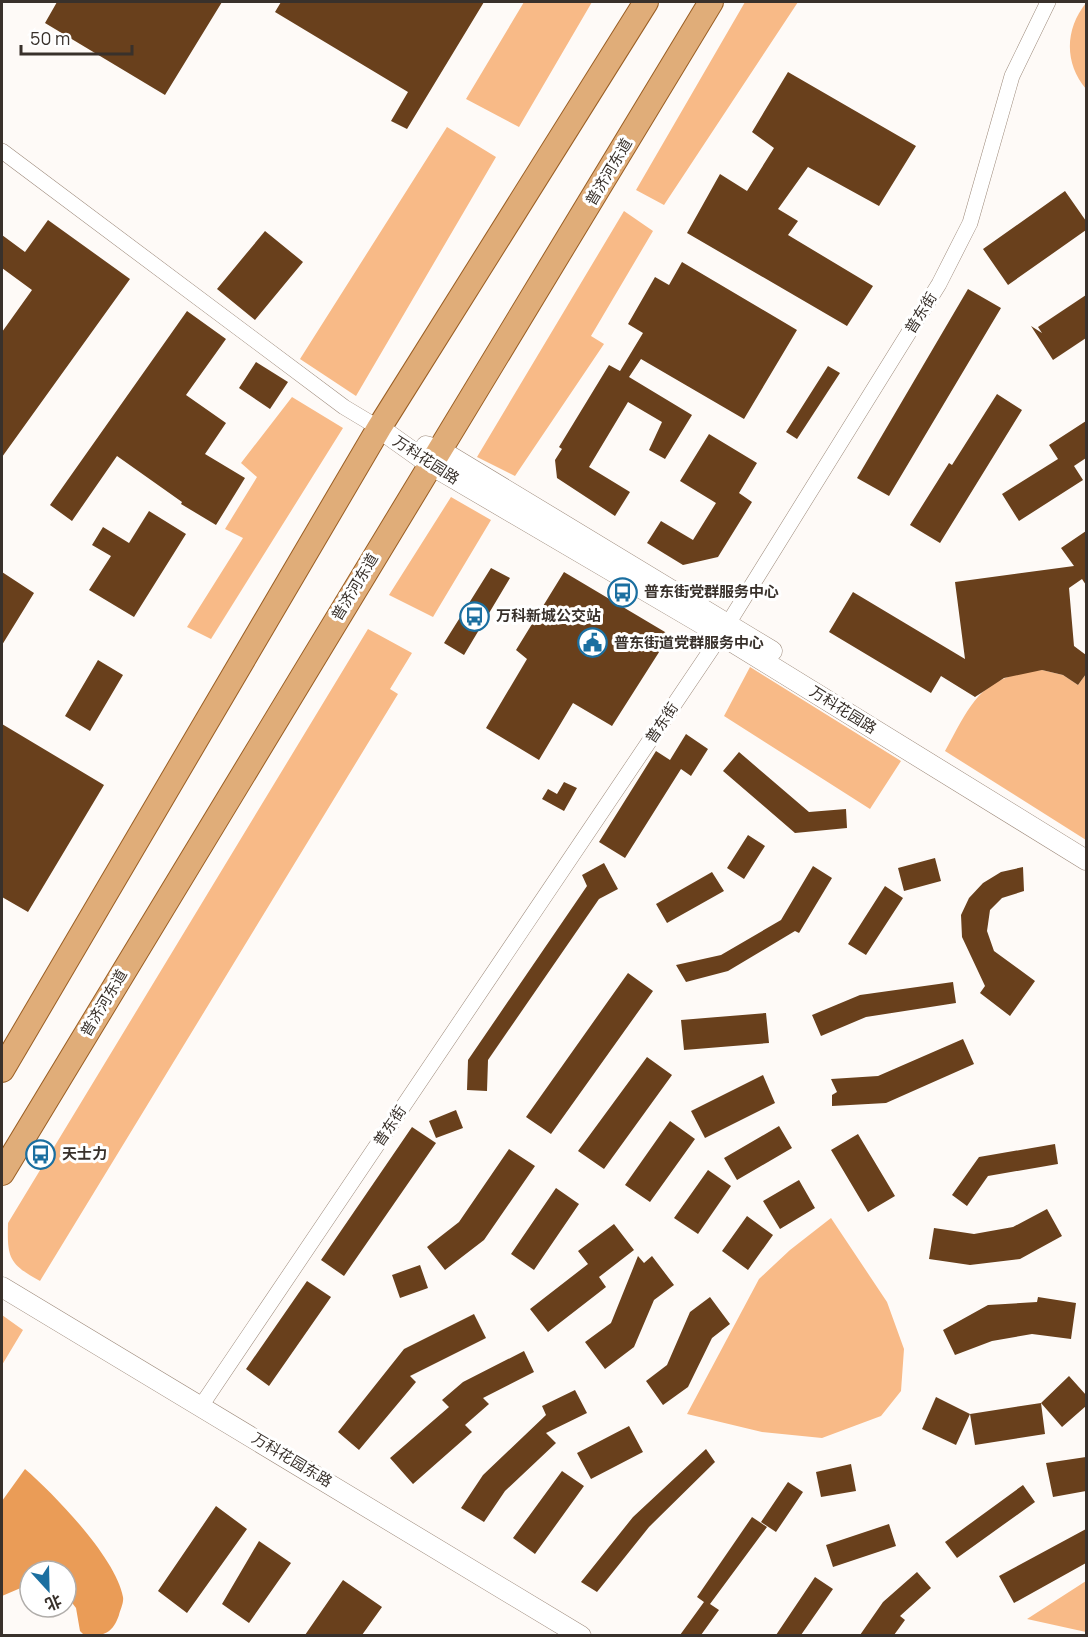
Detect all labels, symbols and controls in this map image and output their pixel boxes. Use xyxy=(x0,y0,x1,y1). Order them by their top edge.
scale bar xyxy=(21,18,132,56)
text: 50 m xyxy=(30,26,70,50)
street label: 普济河东道 xyxy=(580,134,637,209)
street label: 普东街 xyxy=(900,288,941,337)
street label: 万科花园路 xyxy=(389,430,463,489)
street label: 普济河东道 xyxy=(326,549,383,624)
bus stop icon: 普东街党群服务中心 xyxy=(607,576,639,608)
place label: 普东街党群服务中心 xyxy=(644,581,779,602)
bus stop icon: 万科新城公交站 xyxy=(459,600,491,632)
place label: 万科新城公交站 xyxy=(496,605,601,626)
public building icon: 普东街道党群服务中心 xyxy=(577,627,609,659)
place label: 普东街道党群服务中心 xyxy=(614,632,764,653)
street label: 万科花园路 xyxy=(806,681,881,738)
street label: 普东街 xyxy=(640,698,683,747)
street label: 普济河东道 xyxy=(75,965,132,1040)
street label: 普东街 xyxy=(368,1101,411,1150)
bus stop icon: 天士力 xyxy=(25,1138,57,1170)
place label: 天士力 xyxy=(62,1143,107,1164)
street label: 万科花园东路 xyxy=(248,1427,336,1492)
north arrow xyxy=(18,1559,78,1619)
text: 北 xyxy=(42,1590,65,1616)

